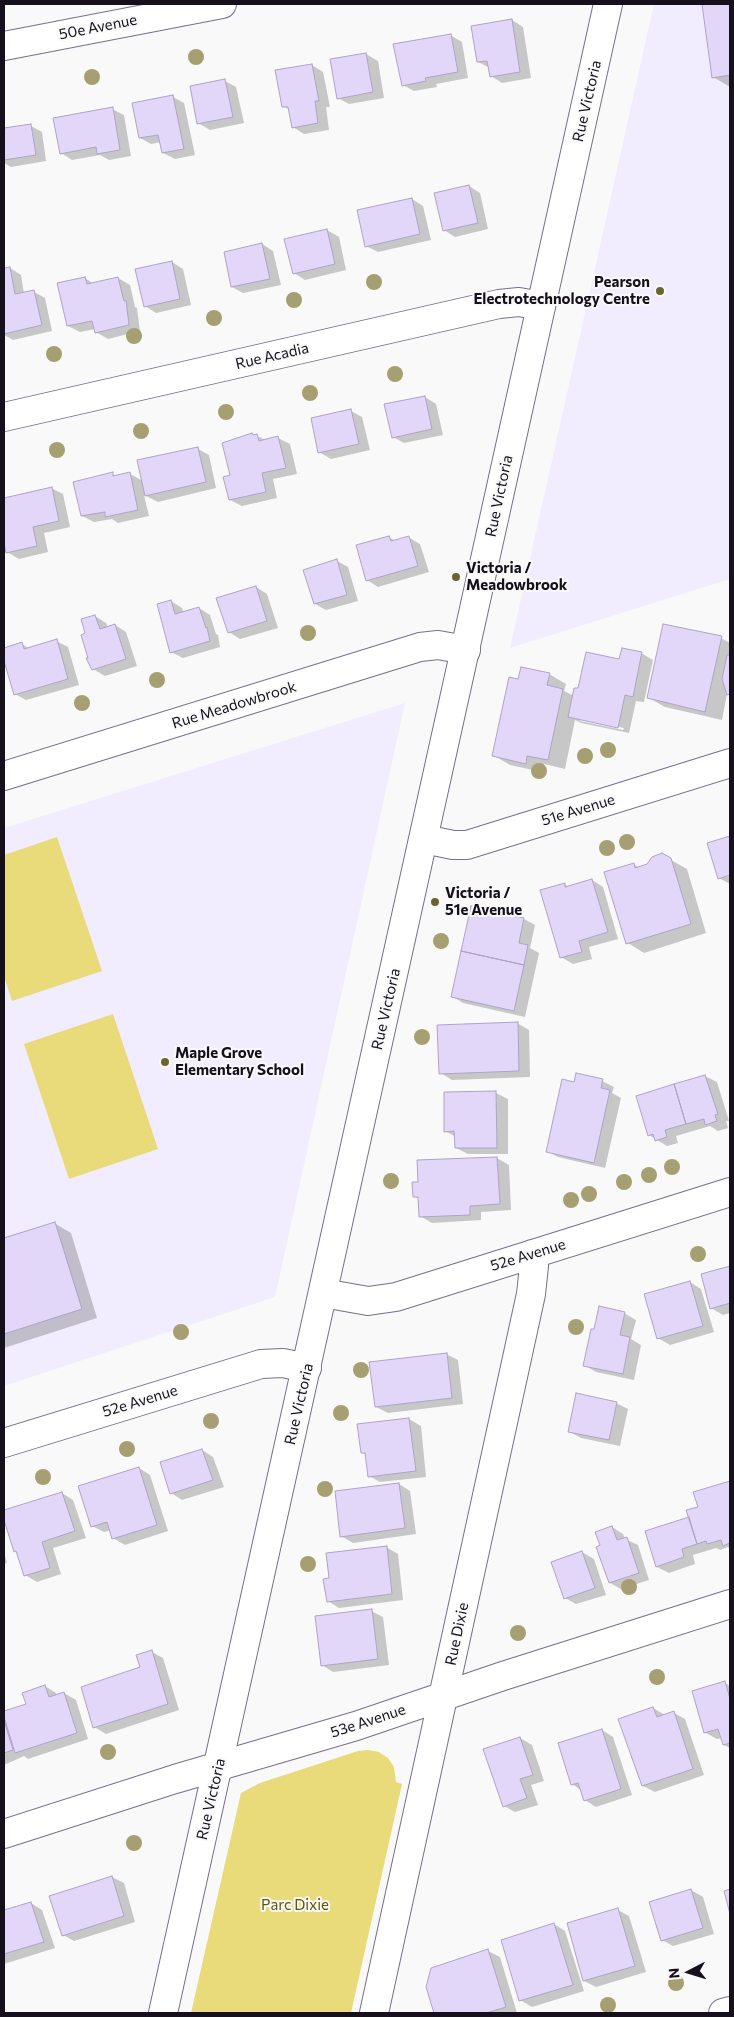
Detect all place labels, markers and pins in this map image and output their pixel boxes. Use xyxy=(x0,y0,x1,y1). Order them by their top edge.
place label: Pearson Electrotechnology Centre xyxy=(473,273,650,308)
marker: Pearson Electrotechnology Centre xyxy=(654,285,666,297)
place label: Victoria / Meadowbrook xyxy=(466,559,567,594)
marker: Victoria / Meadowbrook xyxy=(450,571,462,583)
place label: Victoria / 51e Avenue xyxy=(445,884,522,919)
marker: Victoria / 51e Avenue xyxy=(429,896,441,908)
place label: Maple Grove Elementary School xyxy=(175,1044,304,1079)
marker: Maple Grove Elementary School xyxy=(159,1056,171,1068)

